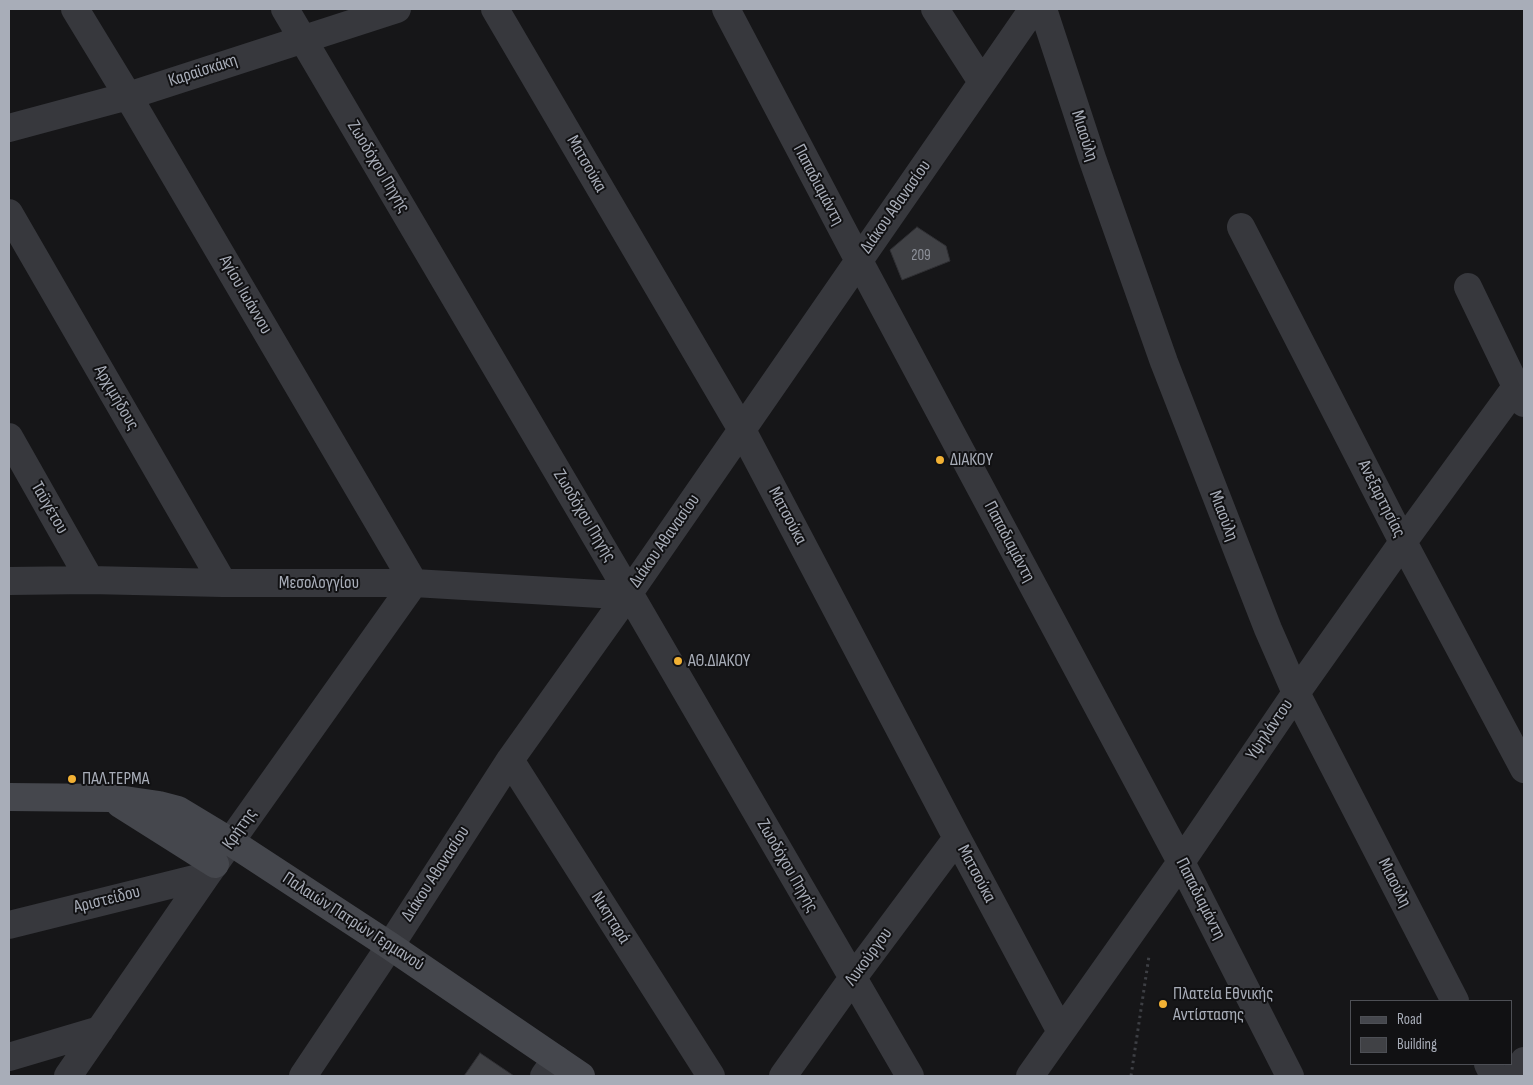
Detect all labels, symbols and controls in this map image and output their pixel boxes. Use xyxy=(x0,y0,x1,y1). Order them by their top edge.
street label: Καραϊσκάκη xyxy=(166,50,240,92)
street label: Μιαούλη xyxy=(1066,108,1102,164)
street label: Ζωοδόχου Πηγής xyxy=(342,117,414,217)
street label: Ματσούκα xyxy=(561,132,611,196)
street label: Παπαδιαμάντη xyxy=(788,141,848,229)
street label: Διάκου Αθανασίου xyxy=(856,156,936,258)
house number: 209 xyxy=(911,247,931,265)
street label: Αγίου Ιωάννου xyxy=(214,252,276,338)
street label: Αρχιμήδους xyxy=(89,362,143,434)
place label: ΔΙΑΚΟΥ xyxy=(950,449,993,471)
marker: ΔΙΑΚΟΥ xyxy=(934,454,946,466)
street label: Ανεξαρτησίας xyxy=(1352,457,1410,541)
street label: Ζωοδόχου Πηγής xyxy=(548,466,620,566)
street label: Ταϋγέτου xyxy=(26,478,72,538)
street label: Ματσούκα xyxy=(763,484,811,548)
street label: Μιαούλη xyxy=(1204,488,1242,544)
street label: Διάκου Αθανασίου xyxy=(625,490,705,592)
street label: Παπαδιαμάντη xyxy=(979,498,1039,586)
street label: Μεσολογγίου xyxy=(279,572,359,594)
place label: ΑΘ.ΔΙΑΚΟΥ xyxy=(688,650,750,672)
marker: ΑΘ.ΔΙΑΚΟΥ xyxy=(672,655,684,667)
street label: Υψηλάντου xyxy=(1242,695,1298,765)
place label: ΠΑΛ.ΤΕΡΜΑ xyxy=(82,768,149,790)
marker: ΠΑΛ.ΤΕΡΜΑ xyxy=(66,773,78,785)
street label: Κρήτης xyxy=(218,804,262,854)
street label: Ζωοδόχου Πηγής xyxy=(752,816,822,916)
street label: Διάκου Αθανασίου xyxy=(397,822,475,926)
street label: Ματσούκα xyxy=(952,842,1000,906)
street label: Παπαδιαμάντη xyxy=(1170,855,1230,943)
street label: Μιαούλη xyxy=(1373,855,1415,911)
street label: Παλαιών Πατρών Γερμανού xyxy=(278,868,428,976)
street label: Αριστείδου xyxy=(72,881,142,919)
street label: Νικηταρά xyxy=(586,888,634,948)
street label: Λυκούργου xyxy=(841,924,897,990)
place label: Πλατεία Εθνικής Αντίστασης xyxy=(1173,983,1273,1026)
marker: Πλατεία Εθνικής Αντίστασης xyxy=(1157,998,1169,1010)
legend xyxy=(1350,1000,1513,1065)
text: Road xyxy=(1397,1010,1422,1029)
text: Building xyxy=(1397,1035,1437,1054)

